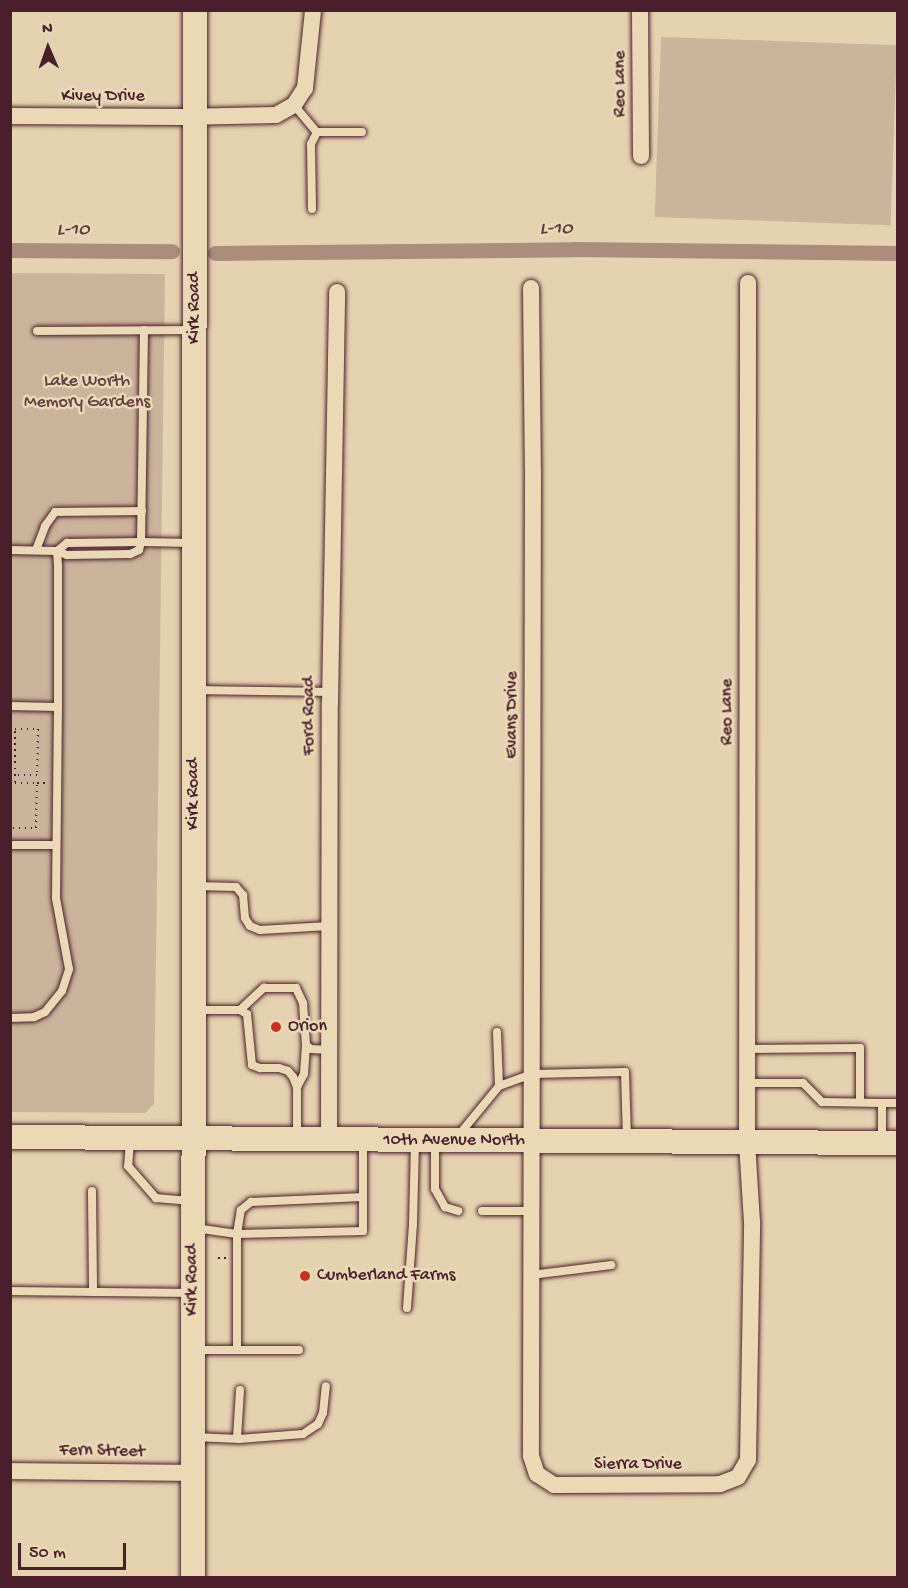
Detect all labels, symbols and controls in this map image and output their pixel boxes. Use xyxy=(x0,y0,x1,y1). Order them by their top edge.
north arrow xyxy=(18,18,78,78)
text: N xyxy=(42,20,53,39)
street label: Reo Lane xyxy=(610,51,632,117)
street label: Kivey Drive xyxy=(61,86,145,108)
water label: L-10 xyxy=(539,217,573,241)
water label: L-10 xyxy=(56,218,90,242)
street label: Kirk Road xyxy=(184,272,206,344)
park label: Lake Worth Memory Gardens xyxy=(24,372,150,415)
street label: Evans Drive xyxy=(502,671,524,759)
street label: Ford Road xyxy=(299,676,321,756)
street label: Reo Lane xyxy=(717,679,739,745)
street label: Kirk Road xyxy=(183,758,205,830)
place label: Orion xyxy=(288,1016,327,1038)
marker: Orion xyxy=(269,1020,283,1034)
street label: 10th Avenue North xyxy=(383,1130,525,1152)
street label: Kirk Road xyxy=(182,1244,204,1316)
place label: Cumberland Farms xyxy=(317,1265,455,1287)
marker: Cumberland Farms xyxy=(298,1269,312,1283)
street label: Fern Street xyxy=(59,1440,145,1464)
street label: Sierra Drive xyxy=(594,1454,682,1476)
scale bar xyxy=(21,1531,129,1569)
text: 50 m xyxy=(29,1543,66,1564)

